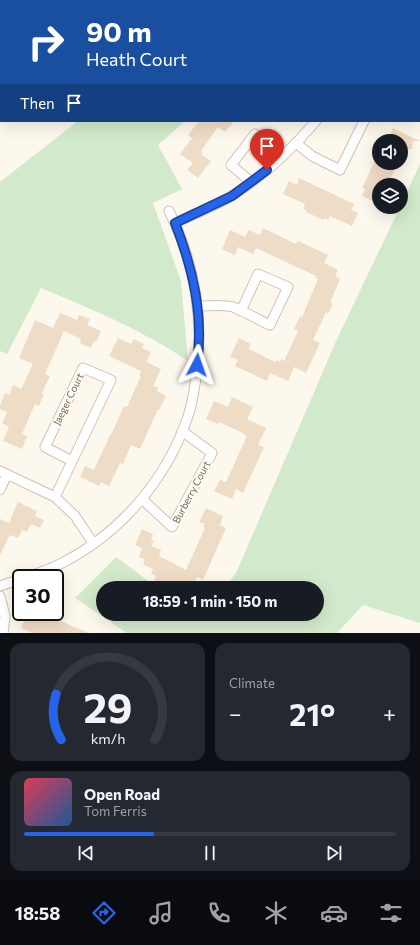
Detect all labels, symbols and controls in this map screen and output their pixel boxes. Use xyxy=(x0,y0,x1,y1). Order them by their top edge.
text: 90 m xyxy=(86,14,152,48)
icon: right xyxy=(20,16,72,68)
text: Heath Court xyxy=(86,48,187,70)
icon: arrive xyxy=(63,92,85,114)
text: Then xyxy=(20,94,55,112)
pin xyxy=(250,129,284,170)
map controls xyxy=(372,134,408,214)
button: sound xyxy=(372,134,408,170)
icon: arrive xyxy=(256,135,278,157)
button: layers xyxy=(372,178,408,214)
position arrow xyxy=(176,344,218,386)
street label: Jaeger Court xyxy=(50,371,86,427)
street label: Burberry Court xyxy=(170,459,212,525)
speed limit sign: 30 xyxy=(12,569,64,621)
text: 18:59 · 1 min · 150 m xyxy=(143,592,277,610)
text: Climate xyxy=(229,675,275,691)
text: 29 xyxy=(83,681,132,732)
text: 21° xyxy=(289,695,335,732)
text: − xyxy=(229,700,242,727)
text: + xyxy=(383,700,396,727)
text: km/h xyxy=(90,729,125,747)
text: Open Road xyxy=(84,785,160,803)
text: Tom Ferris xyxy=(84,803,147,819)
icon: previous xyxy=(75,842,97,864)
icon: pause xyxy=(199,842,221,864)
icon: next xyxy=(323,842,345,864)
icon: directions xyxy=(90,899,118,927)
icon: music xyxy=(147,899,175,927)
icon: phone xyxy=(205,899,233,927)
icon: climate xyxy=(262,899,290,927)
icon: car xyxy=(320,899,348,927)
icon: filters xyxy=(377,899,405,927)
text: 18:58 xyxy=(15,902,60,924)

